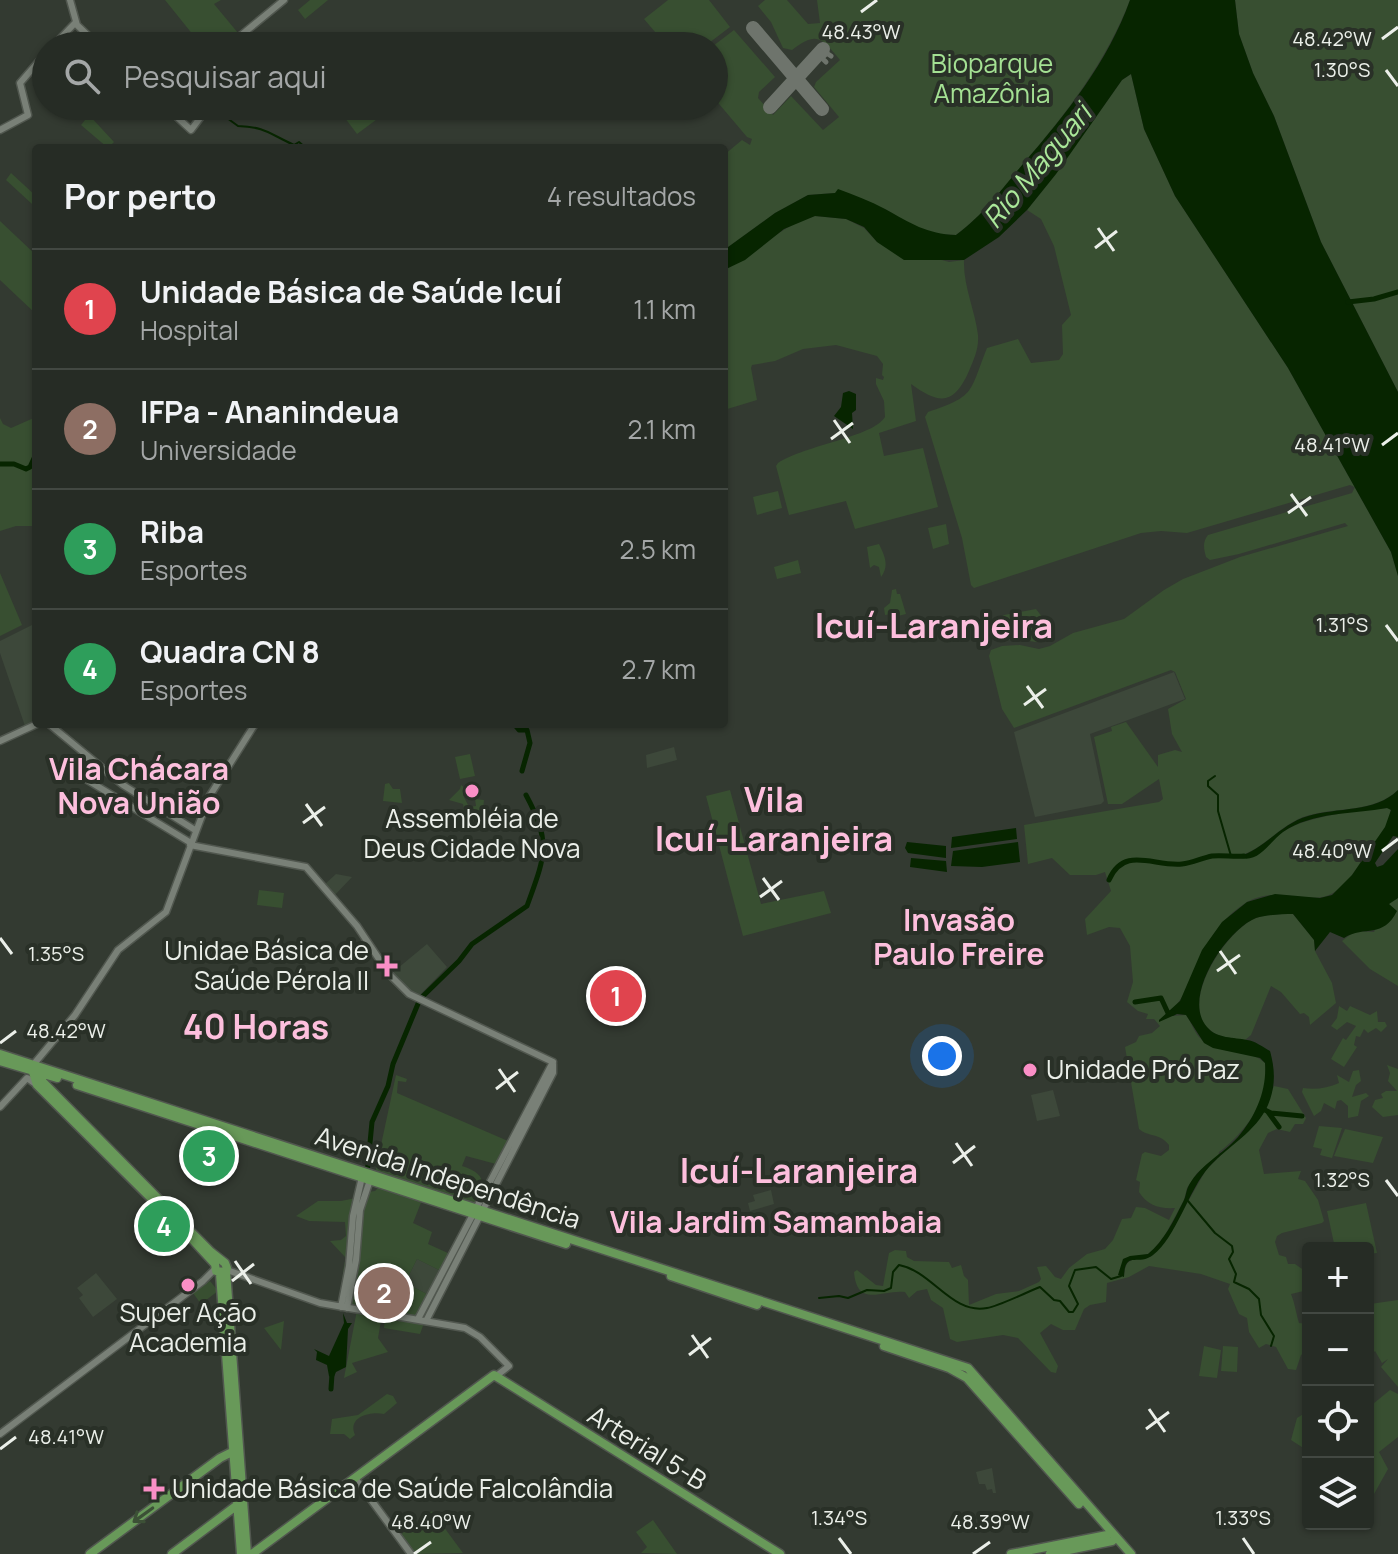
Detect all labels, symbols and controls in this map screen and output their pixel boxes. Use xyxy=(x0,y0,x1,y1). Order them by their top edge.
text: 48.43°W xyxy=(821,18,901,45)
text: 48.42°W xyxy=(1292,25,1372,52)
search box xyxy=(32,32,728,120)
park label: Bioparque Amazônia xyxy=(931,45,1053,111)
icon: search xyxy=(60,54,104,98)
text: Pesquisar aqui xyxy=(124,56,326,97)
text: 1.30°S xyxy=(1314,56,1370,83)
water label: Rio Maguari xyxy=(973,93,1101,235)
text: Por perto xyxy=(64,173,217,219)
text: 4 resultados xyxy=(547,178,696,214)
text: Unidade Básica de Saúde Icuí xyxy=(140,271,562,312)
text: 1 xyxy=(84,291,96,327)
text: 1.1 km xyxy=(633,291,696,327)
text: Hospital xyxy=(140,312,239,348)
text: IFPa - Ananindeua xyxy=(140,391,399,432)
text: 2 xyxy=(82,411,98,447)
text: 2.1 km xyxy=(627,411,696,447)
text: 48.41°W xyxy=(1294,431,1370,458)
text: Universidade xyxy=(140,432,297,468)
text: Riba xyxy=(140,511,204,552)
text: 3 xyxy=(82,531,98,567)
text: 2.5 km xyxy=(619,531,696,567)
text: Esportes xyxy=(140,552,247,588)
district label: Icuí-Laranjeira xyxy=(815,602,1053,648)
text: 1.31°S xyxy=(1316,611,1368,638)
text: Quadra CN 8 xyxy=(140,631,320,672)
text: 4 xyxy=(82,651,98,687)
text: 2.7 km xyxy=(621,651,696,687)
text: Esportes xyxy=(140,672,247,708)
district label: Vila Chácara Nova União xyxy=(49,748,229,823)
district label: Vila Icuí-Laranjeira xyxy=(655,776,893,861)
marker: Assembléia de Deus Cidade Nova xyxy=(463,782,481,800)
place label: Assembléia de Deus Cidade Nova xyxy=(364,800,580,866)
text: 48.40°W xyxy=(1292,837,1372,864)
district label: Invasão Paulo Freire xyxy=(873,899,1045,974)
place label: Unidae Básica de Saúde Pérola II xyxy=(164,932,369,998)
text: 1.35°S xyxy=(28,940,84,967)
marker: Unidae Básica de Saúde Pérola II xyxy=(376,955,398,977)
pin: 1 xyxy=(590,966,642,1026)
district label: 40 Horas xyxy=(183,1003,329,1049)
text: 48.42°W xyxy=(26,1017,106,1044)
your location xyxy=(922,1036,962,1076)
place label: Unidade Pró Paz xyxy=(1046,1051,1240,1087)
marker: Unidade Pró Paz xyxy=(1021,1061,1039,1079)
street label: Avenida Independência xyxy=(311,1117,585,1237)
pin: 3 xyxy=(183,1126,235,1186)
district label: Icuí-Laranjeira xyxy=(680,1147,918,1193)
text: 1.32°S xyxy=(1314,1166,1370,1193)
pin: 4 xyxy=(138,1196,190,1256)
district label: Vila Jardim Samambaia xyxy=(610,1201,942,1242)
map controls xyxy=(1302,1242,1374,1530)
button: + xyxy=(1302,1242,1374,1314)
pin: 2 xyxy=(358,1263,410,1323)
marker: Super Ação Academia xyxy=(179,1276,197,1294)
place label: Super Ação Academia xyxy=(119,1294,257,1360)
button: − xyxy=(1302,1314,1374,1386)
button: locate xyxy=(1302,1386,1374,1458)
street label: Arterial 5-B xyxy=(581,1396,714,1498)
text: 48.41°W xyxy=(28,1423,104,1450)
button: layers xyxy=(1302,1458,1374,1530)
place label: Unidade Básica de Saúde Falcolândia xyxy=(172,1470,613,1506)
marker: Unidade Básica de Saúde Falcolândia xyxy=(143,1478,165,1500)
text: 1.34°S xyxy=(811,1504,867,1531)
text: 1.33°S xyxy=(1215,1504,1271,1531)
one-way arrow xyxy=(133,1507,155,1523)
text: 48.40°W xyxy=(391,1508,471,1535)
text: 48.39°W xyxy=(950,1508,1030,1535)

